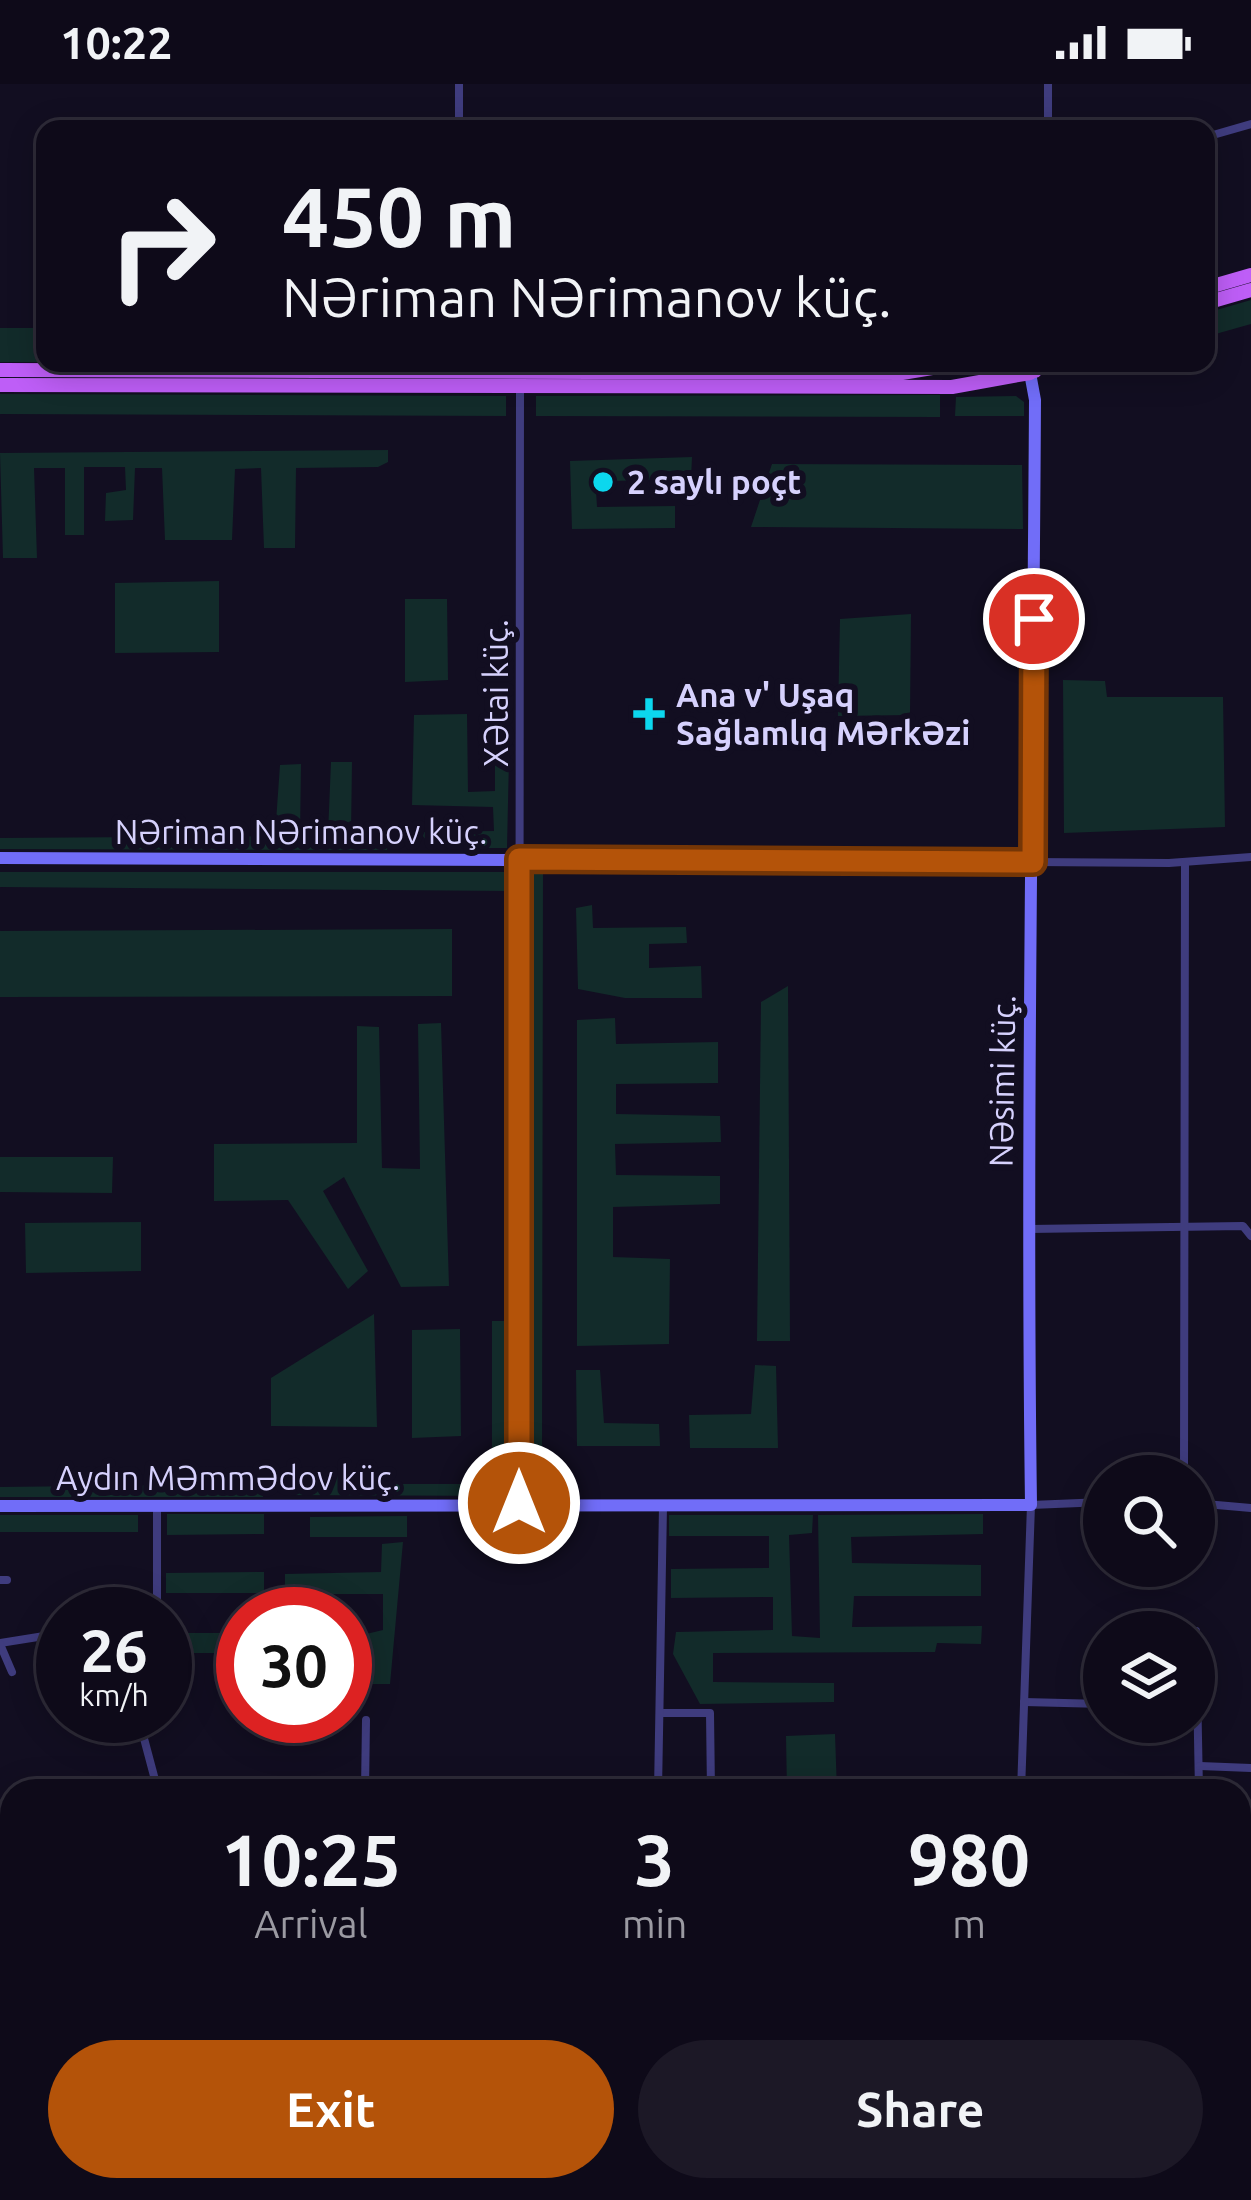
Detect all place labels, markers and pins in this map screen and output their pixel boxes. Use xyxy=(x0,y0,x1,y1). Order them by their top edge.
place label: 2 saylı poçt xyxy=(627,463,801,501)
marker: 2 saylı poçt xyxy=(590,469,616,495)
pin xyxy=(983,568,1085,670)
place label: Ana v' Uşaq Sağlamlıq Mərkəzi xyxy=(676,676,970,751)
marker: Ana v' Uşaq Sağlamlıq Mərkəzi xyxy=(633,698,665,730)

